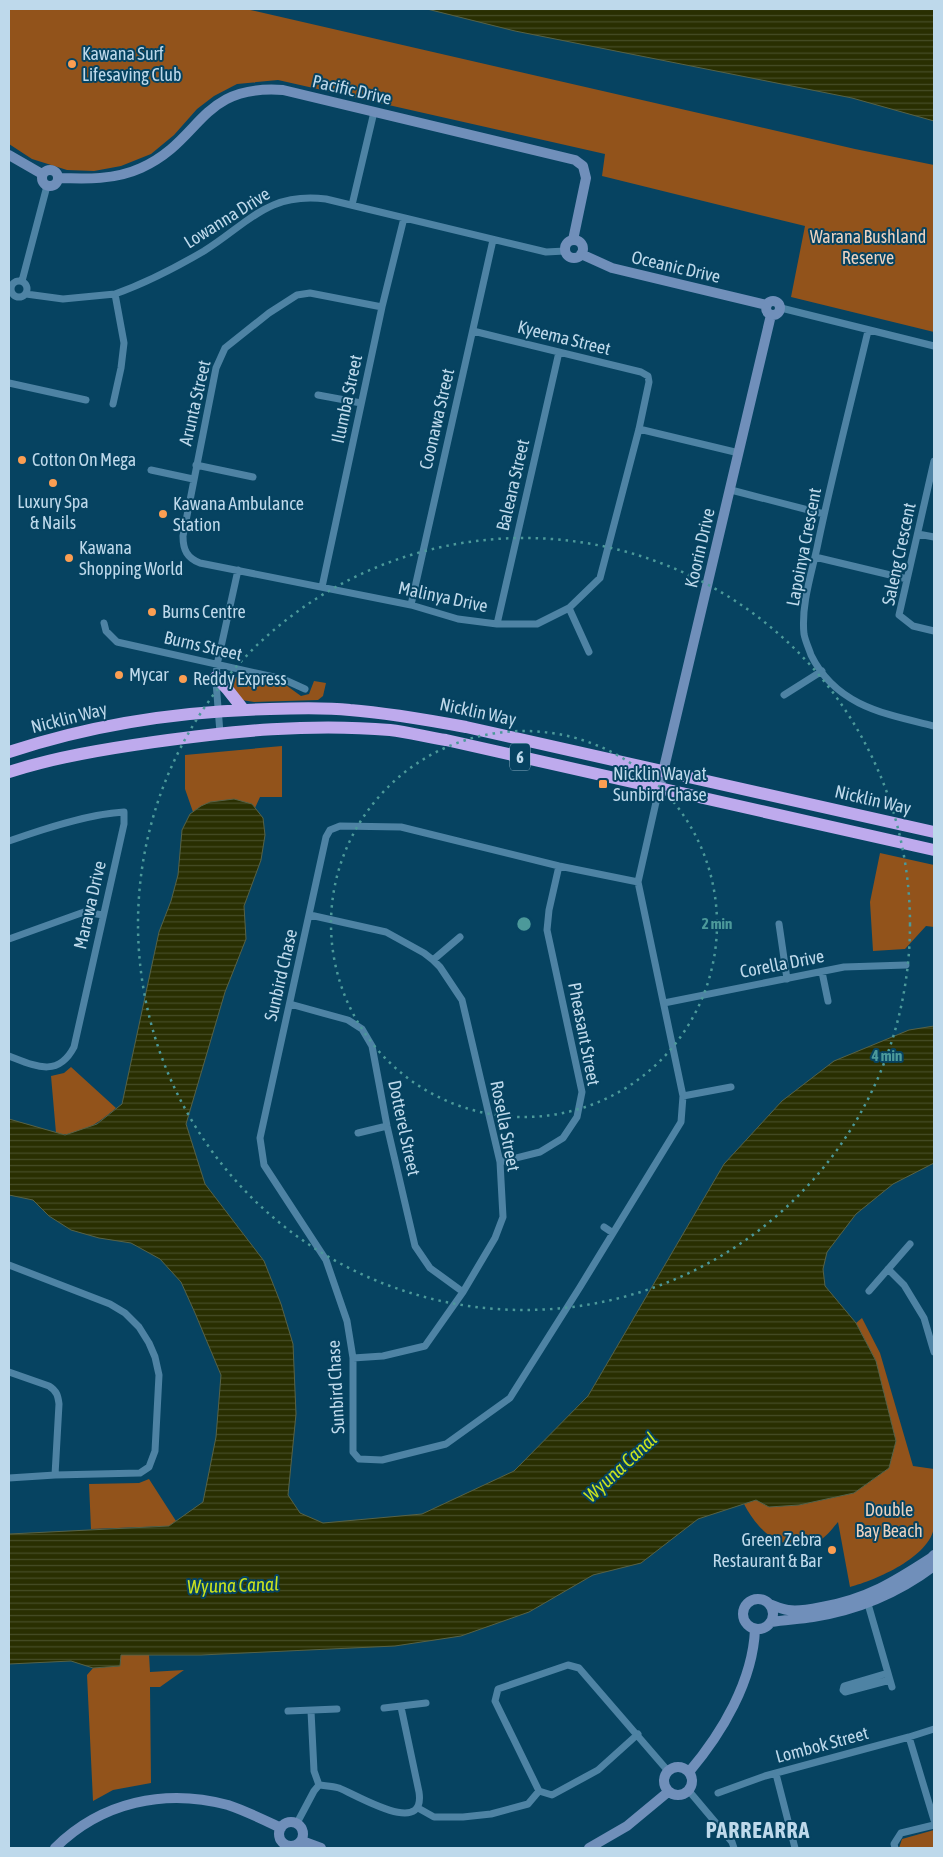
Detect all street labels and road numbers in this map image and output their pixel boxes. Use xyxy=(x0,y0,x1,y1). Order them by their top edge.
street label: Pacific Drive xyxy=(310,70,394,109)
street label: Lowanna Drive xyxy=(180,183,274,252)
street label: Oceanic Drive xyxy=(630,246,723,287)
street label: Kyeema Street xyxy=(515,316,613,359)
street label: Ilumba Street xyxy=(327,353,366,445)
street label: Arunta Street xyxy=(174,358,215,448)
street label: Coonawa Street xyxy=(415,366,458,471)
street label: Baleara Street xyxy=(492,437,533,533)
street label: Lapoinya Crescent xyxy=(782,486,825,608)
street label: Saleng Crescent xyxy=(877,501,920,607)
street label: Koorin Drive xyxy=(680,506,719,590)
street label: Malinya Drive xyxy=(396,577,490,616)
street label: Burns Street xyxy=(162,626,244,665)
street label: Nicklin Way xyxy=(438,693,518,730)
street label: Nicklin Way xyxy=(29,698,109,737)
road number: 6 xyxy=(510,744,530,770)
street label: Nicklin Way xyxy=(833,781,913,818)
street label: Marawa Drive xyxy=(69,859,110,951)
street label: Sunbird Chase xyxy=(260,927,301,1023)
street label: Corella Drive xyxy=(738,945,826,982)
street label: Pheasant Street xyxy=(564,981,605,1087)
street label: Dotterel Street xyxy=(384,1078,425,1178)
street label: Rosella Street xyxy=(486,1079,525,1173)
street label: Sunbird Chase xyxy=(323,1340,348,1434)
street label: Lombok Street xyxy=(773,1722,871,1767)

